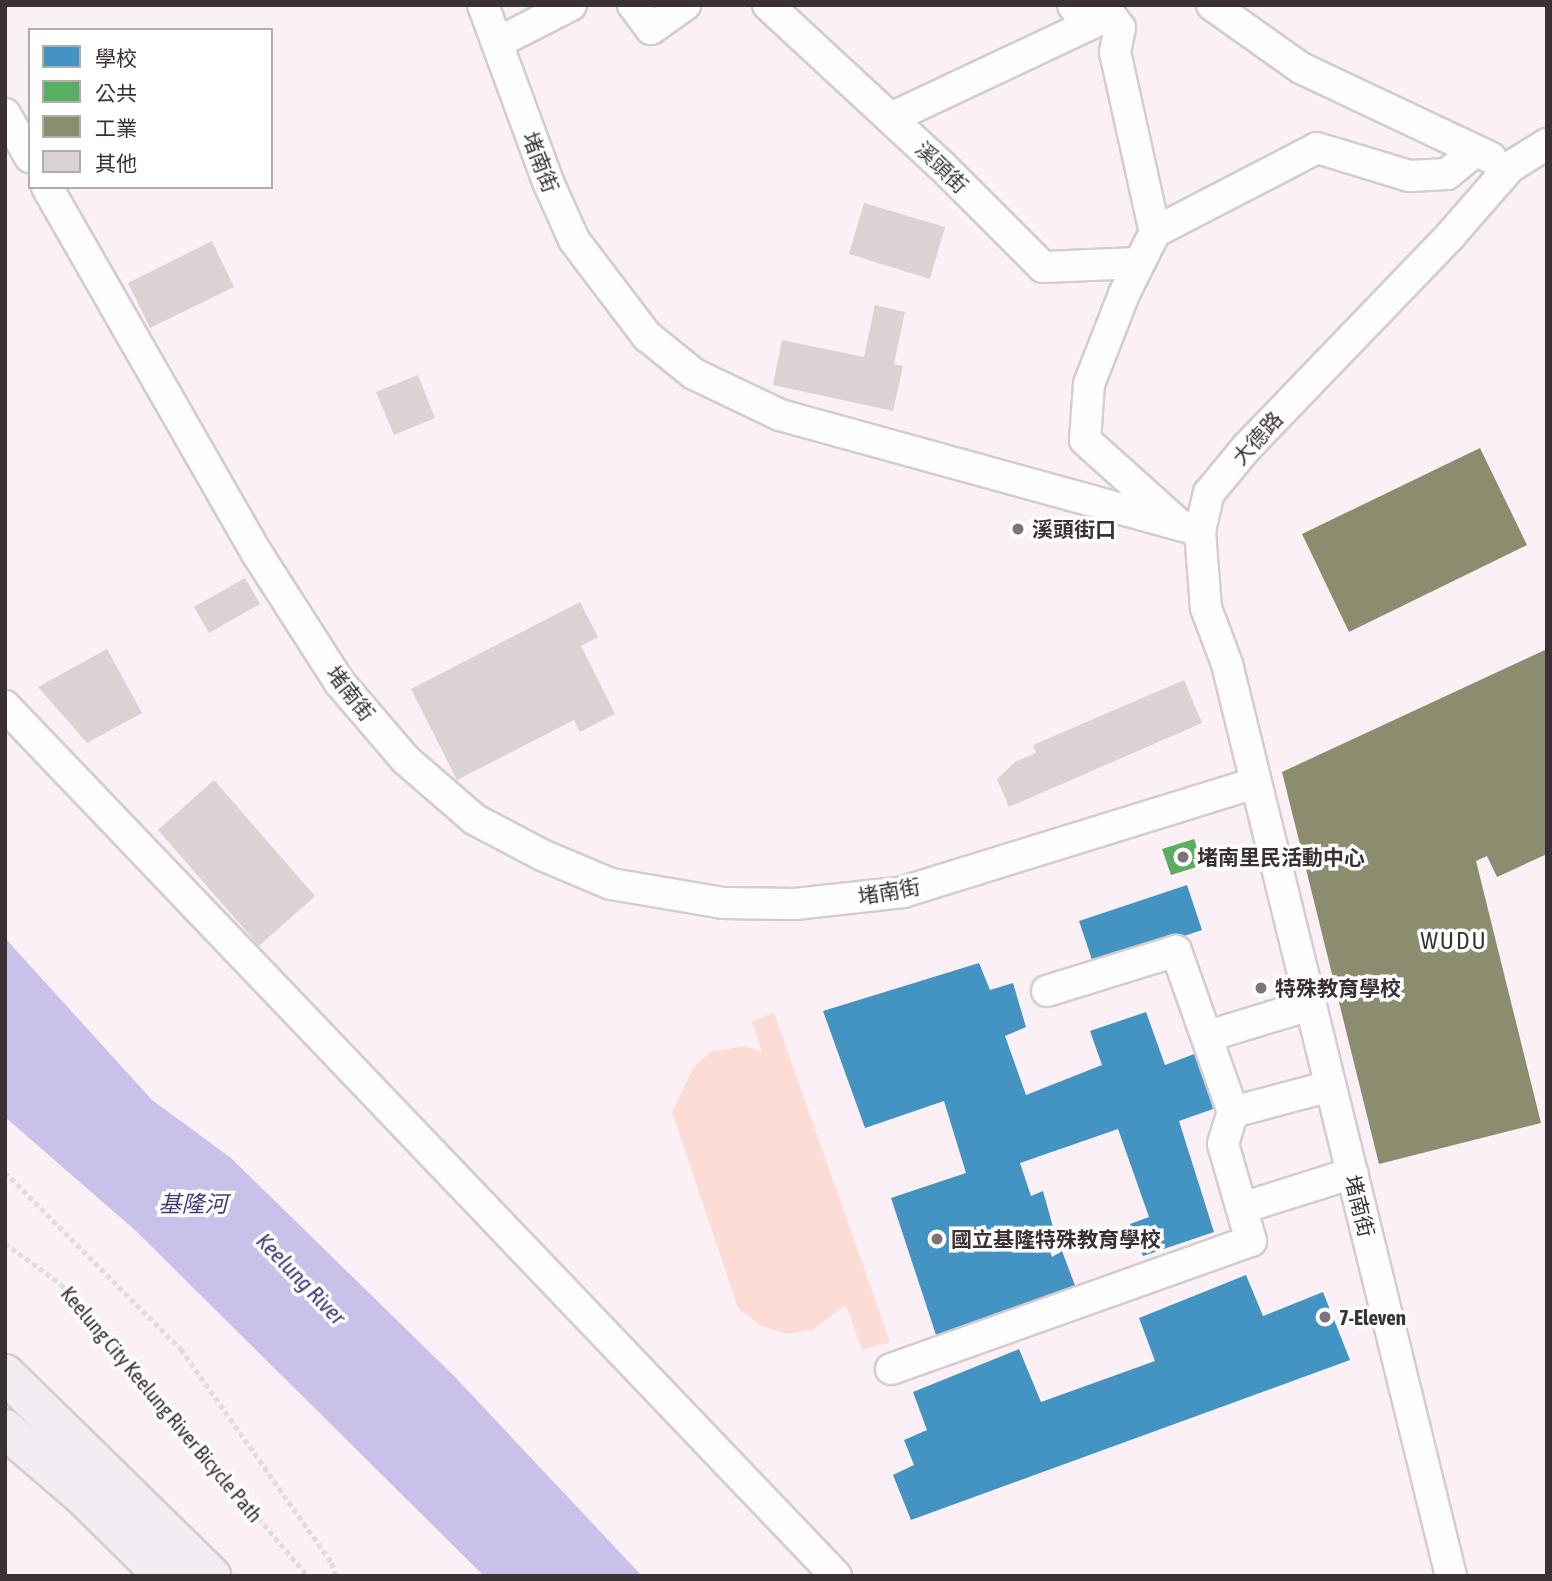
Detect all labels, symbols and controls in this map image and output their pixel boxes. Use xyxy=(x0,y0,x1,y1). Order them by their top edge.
legend xyxy=(28,28,273,189)
text: 學校 xyxy=(95,46,137,70)
text: 公共 xyxy=(95,81,137,105)
text: 工業 xyxy=(95,116,137,140)
street label: 堵南街 xyxy=(518,128,564,196)
street label: 溪頭街 xyxy=(911,136,973,198)
text: 其他 xyxy=(95,151,137,175)
street label: 大德路 xyxy=(1227,406,1287,470)
place label: 溪頭街口 xyxy=(1032,516,1116,542)
marker: 溪頭街口 xyxy=(1010,521,1026,537)
street label: 堵南街 xyxy=(322,660,380,726)
place label: 堵南里民活動中心 xyxy=(1197,844,1365,870)
marker: 堵南里民活動中心 xyxy=(1175,849,1191,865)
street label: 堵南街 xyxy=(856,873,922,909)
district label: WUDU xyxy=(1421,927,1487,955)
place label: 特殊教育學校 xyxy=(1275,975,1401,1001)
marker: 特殊教育學校 xyxy=(1253,980,1269,996)
street label: 堵南街 xyxy=(1340,1172,1380,1240)
water label: 基隆河 xyxy=(159,1190,227,1218)
place label: 國立基隆特殊教育學校 xyxy=(951,1226,1161,1252)
water label: Keelung River xyxy=(250,1227,352,1331)
marker: 國立基隆特殊教育學校 xyxy=(929,1231,945,1247)
street label: Keelung City Keelung River Bicycle Path xyxy=(56,1281,268,1527)
place label: 7-Eleven xyxy=(1339,1304,1406,1330)
marker: 7-Eleven xyxy=(1317,1309,1333,1325)

